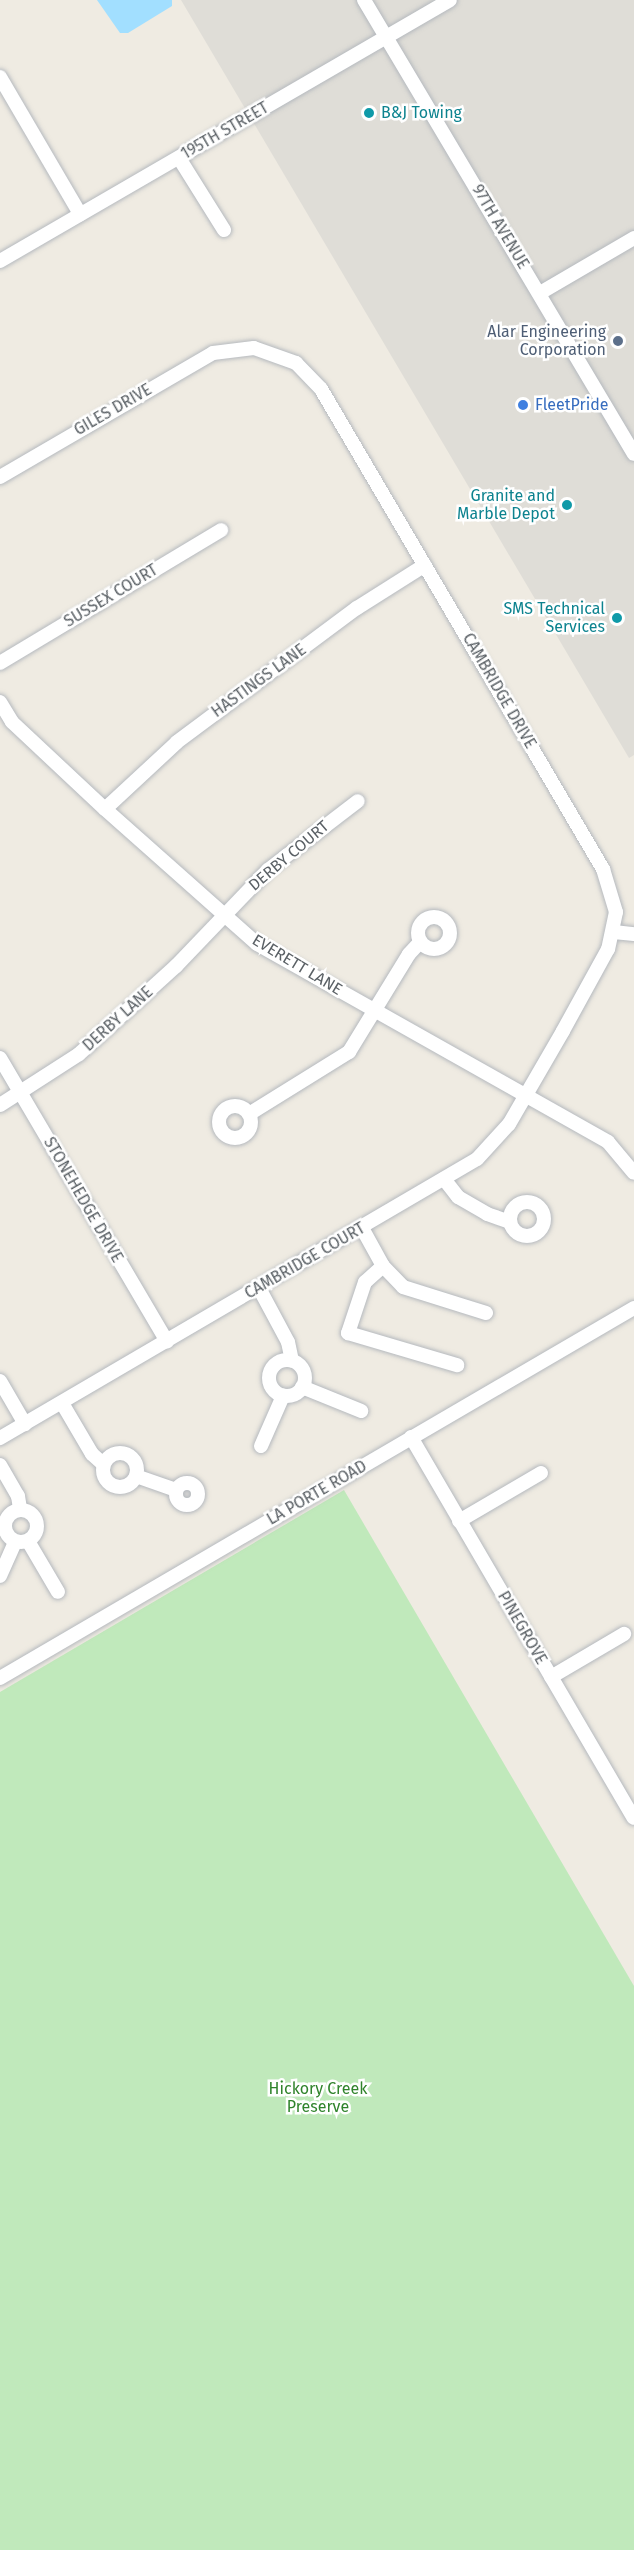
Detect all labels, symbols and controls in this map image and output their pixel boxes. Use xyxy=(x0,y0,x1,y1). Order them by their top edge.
street label: 195TH STREET xyxy=(178,98,272,164)
place label: B&J Towing xyxy=(381,103,462,123)
marker: B&J Towing xyxy=(362,106,376,120)
street label: 97TH AVENUE xyxy=(467,181,533,273)
place label: Alar Engineering Corporation xyxy=(487,322,606,360)
marker: Alar Engineering Corporation xyxy=(611,334,625,348)
street label: GILES DRIVE xyxy=(71,380,155,440)
place label: FleetPride xyxy=(535,395,608,415)
marker: FleetPride xyxy=(516,398,530,412)
place label: Granite and Marble Depot xyxy=(457,486,555,524)
marker: Granite and Marble Depot xyxy=(560,498,574,512)
street label: SUSSEX COURT xyxy=(61,561,161,631)
place label: SMS Technical Services xyxy=(504,599,605,637)
marker: SMS Technical Services xyxy=(610,611,624,625)
street label: CAMBRIDGE DRIVE xyxy=(458,630,540,752)
street label: HASTINGS LANE xyxy=(208,640,310,722)
street label: DERBY COURT xyxy=(245,817,333,895)
street label: EVERETT LANE xyxy=(248,931,346,999)
street label: DERBY LANE xyxy=(79,983,157,1055)
street label: STONEHEDGE DRIVE xyxy=(39,1134,127,1266)
street label: CAMBRIDGE COURT xyxy=(241,1219,369,1303)
street label: LA PORTE ROAD xyxy=(264,1457,370,1529)
street label: PINEGROVE xyxy=(493,1588,551,1668)
park label: Hickory Creek Preserve xyxy=(269,2079,367,2117)

